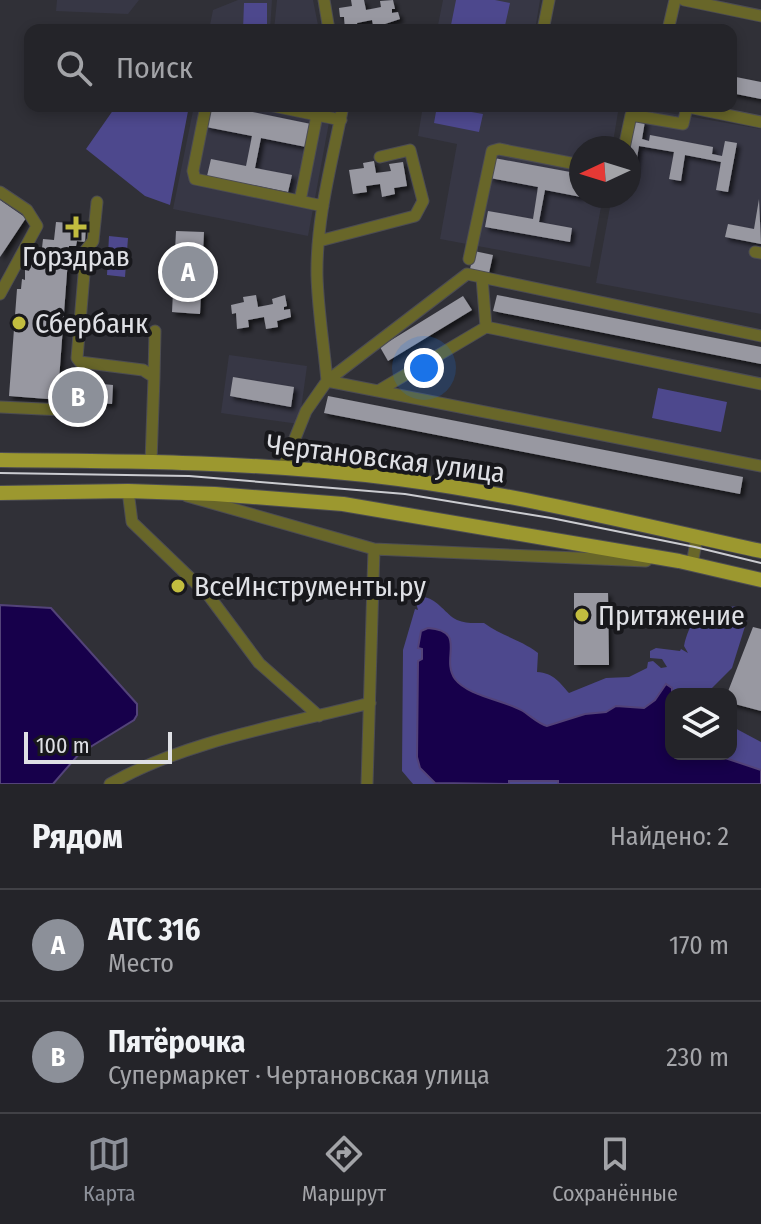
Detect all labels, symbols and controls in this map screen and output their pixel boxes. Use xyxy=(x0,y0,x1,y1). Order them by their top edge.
search box xyxy=(24,24,737,112)
icon: search xyxy=(52,46,96,90)
text: Поиск xyxy=(116,50,193,86)
north arrow xyxy=(569,136,641,208)
marker: Горздрав xyxy=(67,218,85,236)
place label: Горздрав xyxy=(22,240,130,273)
pin: A xyxy=(162,242,214,302)
place label: Сбербанк xyxy=(35,307,148,340)
marker: Сбербанк xyxy=(10,314,28,332)
your location xyxy=(404,348,444,388)
pin: B xyxy=(52,367,104,427)
street label: Чертановская улица xyxy=(265,427,507,490)
place label: ВсеИнструменты.ру xyxy=(194,570,427,603)
marker: ВсеИнструменты.ру xyxy=(169,577,187,595)
place label: Притяжение xyxy=(598,599,745,632)
marker: Притяжение xyxy=(573,606,591,624)
map controls xyxy=(665,688,737,760)
button: layers xyxy=(665,688,737,760)
scale bar xyxy=(24,728,172,764)
text: 100 m xyxy=(36,732,90,759)
text: Рядом xyxy=(32,816,123,857)
text: Найдено: 2 xyxy=(610,821,729,852)
text: АТС 316 xyxy=(108,912,200,948)
text: A xyxy=(51,930,65,961)
text: 170 m xyxy=(669,930,729,961)
text: Место xyxy=(108,948,174,979)
text: Пятёрочка xyxy=(108,1024,245,1060)
text: B xyxy=(51,1042,65,1073)
text: 230 m xyxy=(666,1042,729,1073)
text: Супермаркет · Чертановская улица xyxy=(108,1060,490,1091)
tab: Карта xyxy=(83,1132,136,1207)
tab: Маршрут xyxy=(302,1132,386,1207)
tab: Сохранённые xyxy=(552,1132,678,1207)

